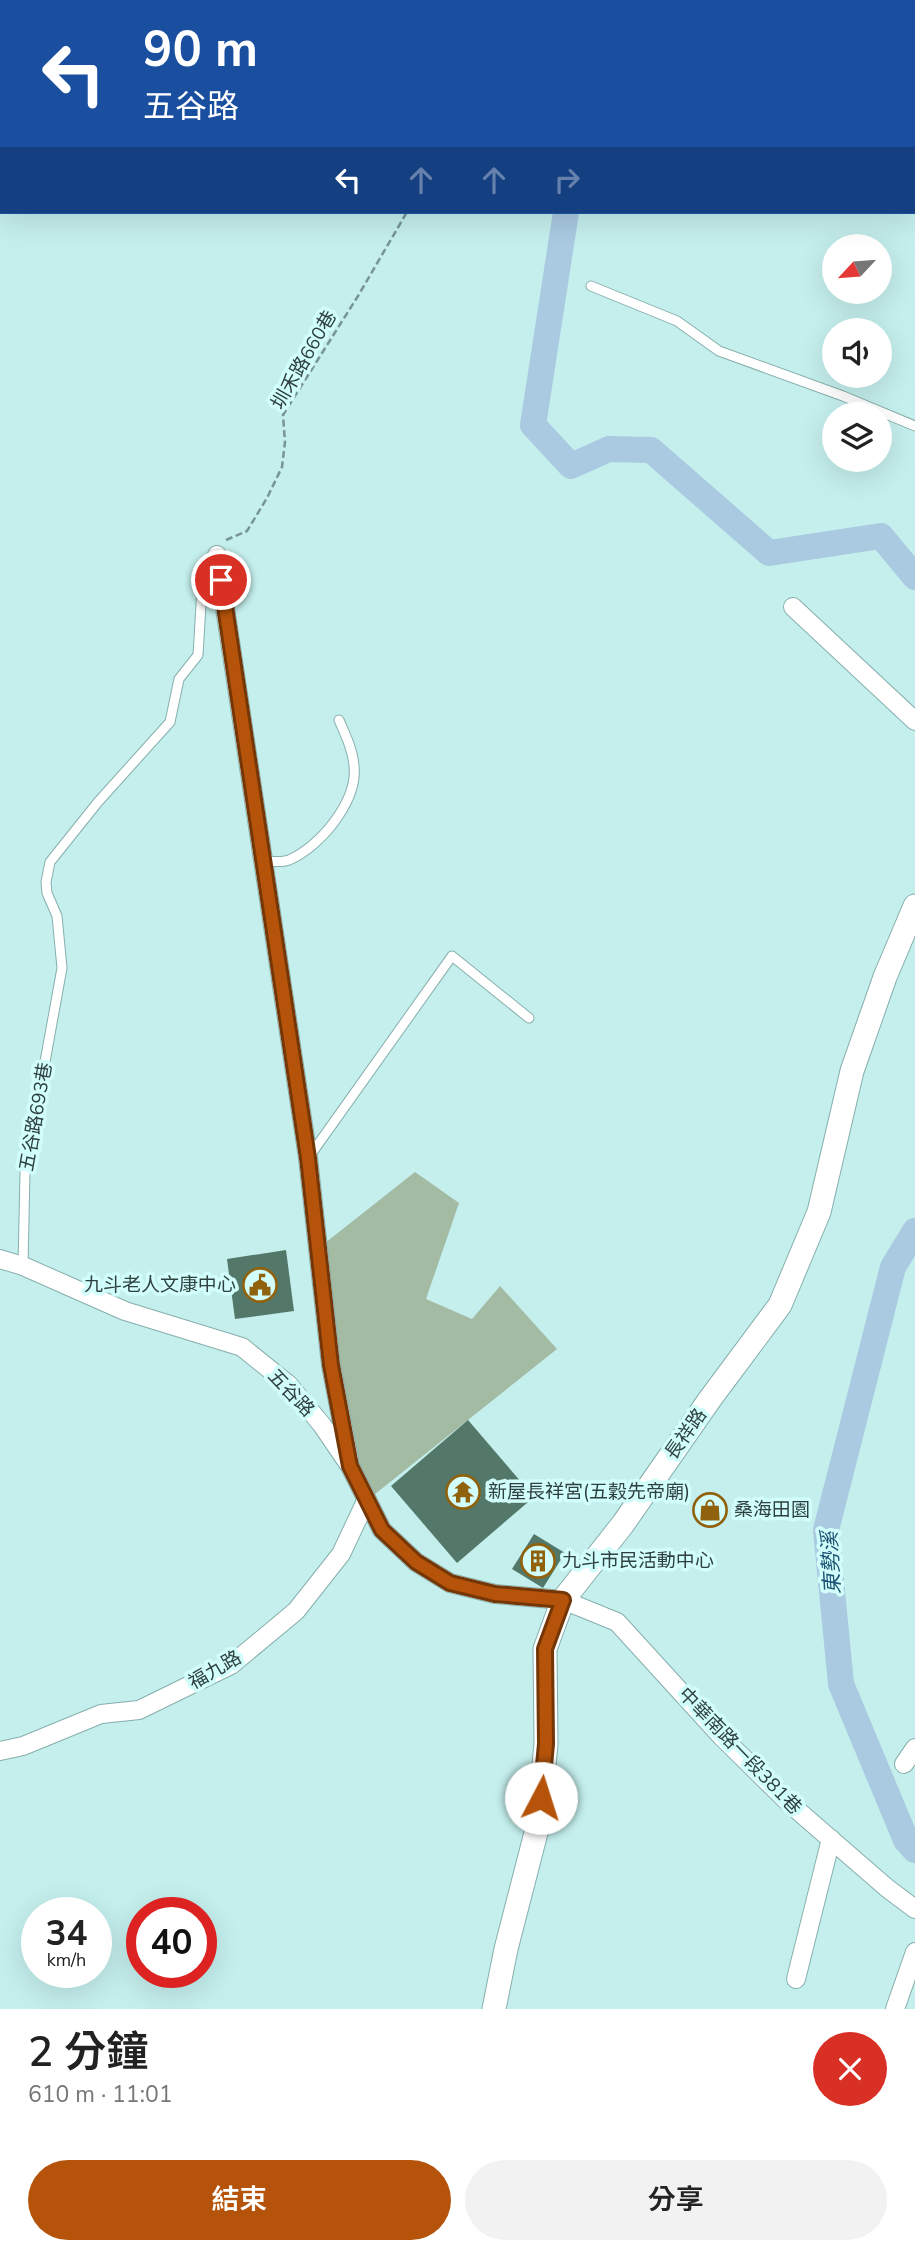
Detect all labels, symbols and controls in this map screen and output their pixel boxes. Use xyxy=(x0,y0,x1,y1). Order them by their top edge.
text: 90 m xyxy=(143,16,258,83)
icon: left xyxy=(28,28,119,119)
text: 五谷路 xyxy=(143,85,239,128)
icon: left xyxy=(329,161,367,199)
icon: ahead xyxy=(402,161,440,199)
icon: ahead xyxy=(475,161,513,199)
icon: right xyxy=(548,161,586,199)
north arrow xyxy=(822,234,892,304)
map controls xyxy=(822,234,892,472)
street label: 圳禾路660巷 xyxy=(265,306,343,414)
button: sound xyxy=(822,318,892,388)
button: layers xyxy=(822,402,892,472)
pin xyxy=(191,550,251,610)
icon: arrive xyxy=(202,561,240,599)
street label: 五谷路693巷 xyxy=(14,1060,58,1174)
public building icon: 九斗老人文康中心 xyxy=(241,1266,279,1304)
place label: 九斗老人文康中心 xyxy=(84,1272,236,1298)
street label: 五谷路 xyxy=(262,1363,320,1423)
street label: 長祥路 xyxy=(659,1403,713,1465)
temple icon: 新屋長祥宮(五穀先帝廟) xyxy=(444,1473,482,1511)
place label: 新屋長祥宮(五穀先帝廟) xyxy=(488,1479,690,1505)
shop icon: 桑海田園 xyxy=(691,1491,729,1529)
place label: 桑海田園 xyxy=(734,1497,810,1523)
water label: 東勢溪 xyxy=(815,1528,847,1595)
building icon: 九斗市民活動中心 xyxy=(519,1542,557,1580)
place label: 九斗市民活動中心 xyxy=(562,1548,714,1574)
street label: 福九路 xyxy=(184,1644,246,1696)
street label: 中華南路一段381巷 xyxy=(673,1682,807,1820)
position arrow xyxy=(504,1761,578,1835)
speed limit sign: 40 xyxy=(126,1897,217,1988)
text: 34 xyxy=(45,1910,88,1957)
text: km/h xyxy=(47,1948,86,1972)
text: 2 分鐘 xyxy=(28,2024,148,2081)
button: close xyxy=(813,2032,887,2106)
text: 610 m · 11:01 xyxy=(28,2079,173,2110)
button: 結束 xyxy=(28,2160,451,2240)
button: 分享 xyxy=(465,2160,887,2240)

